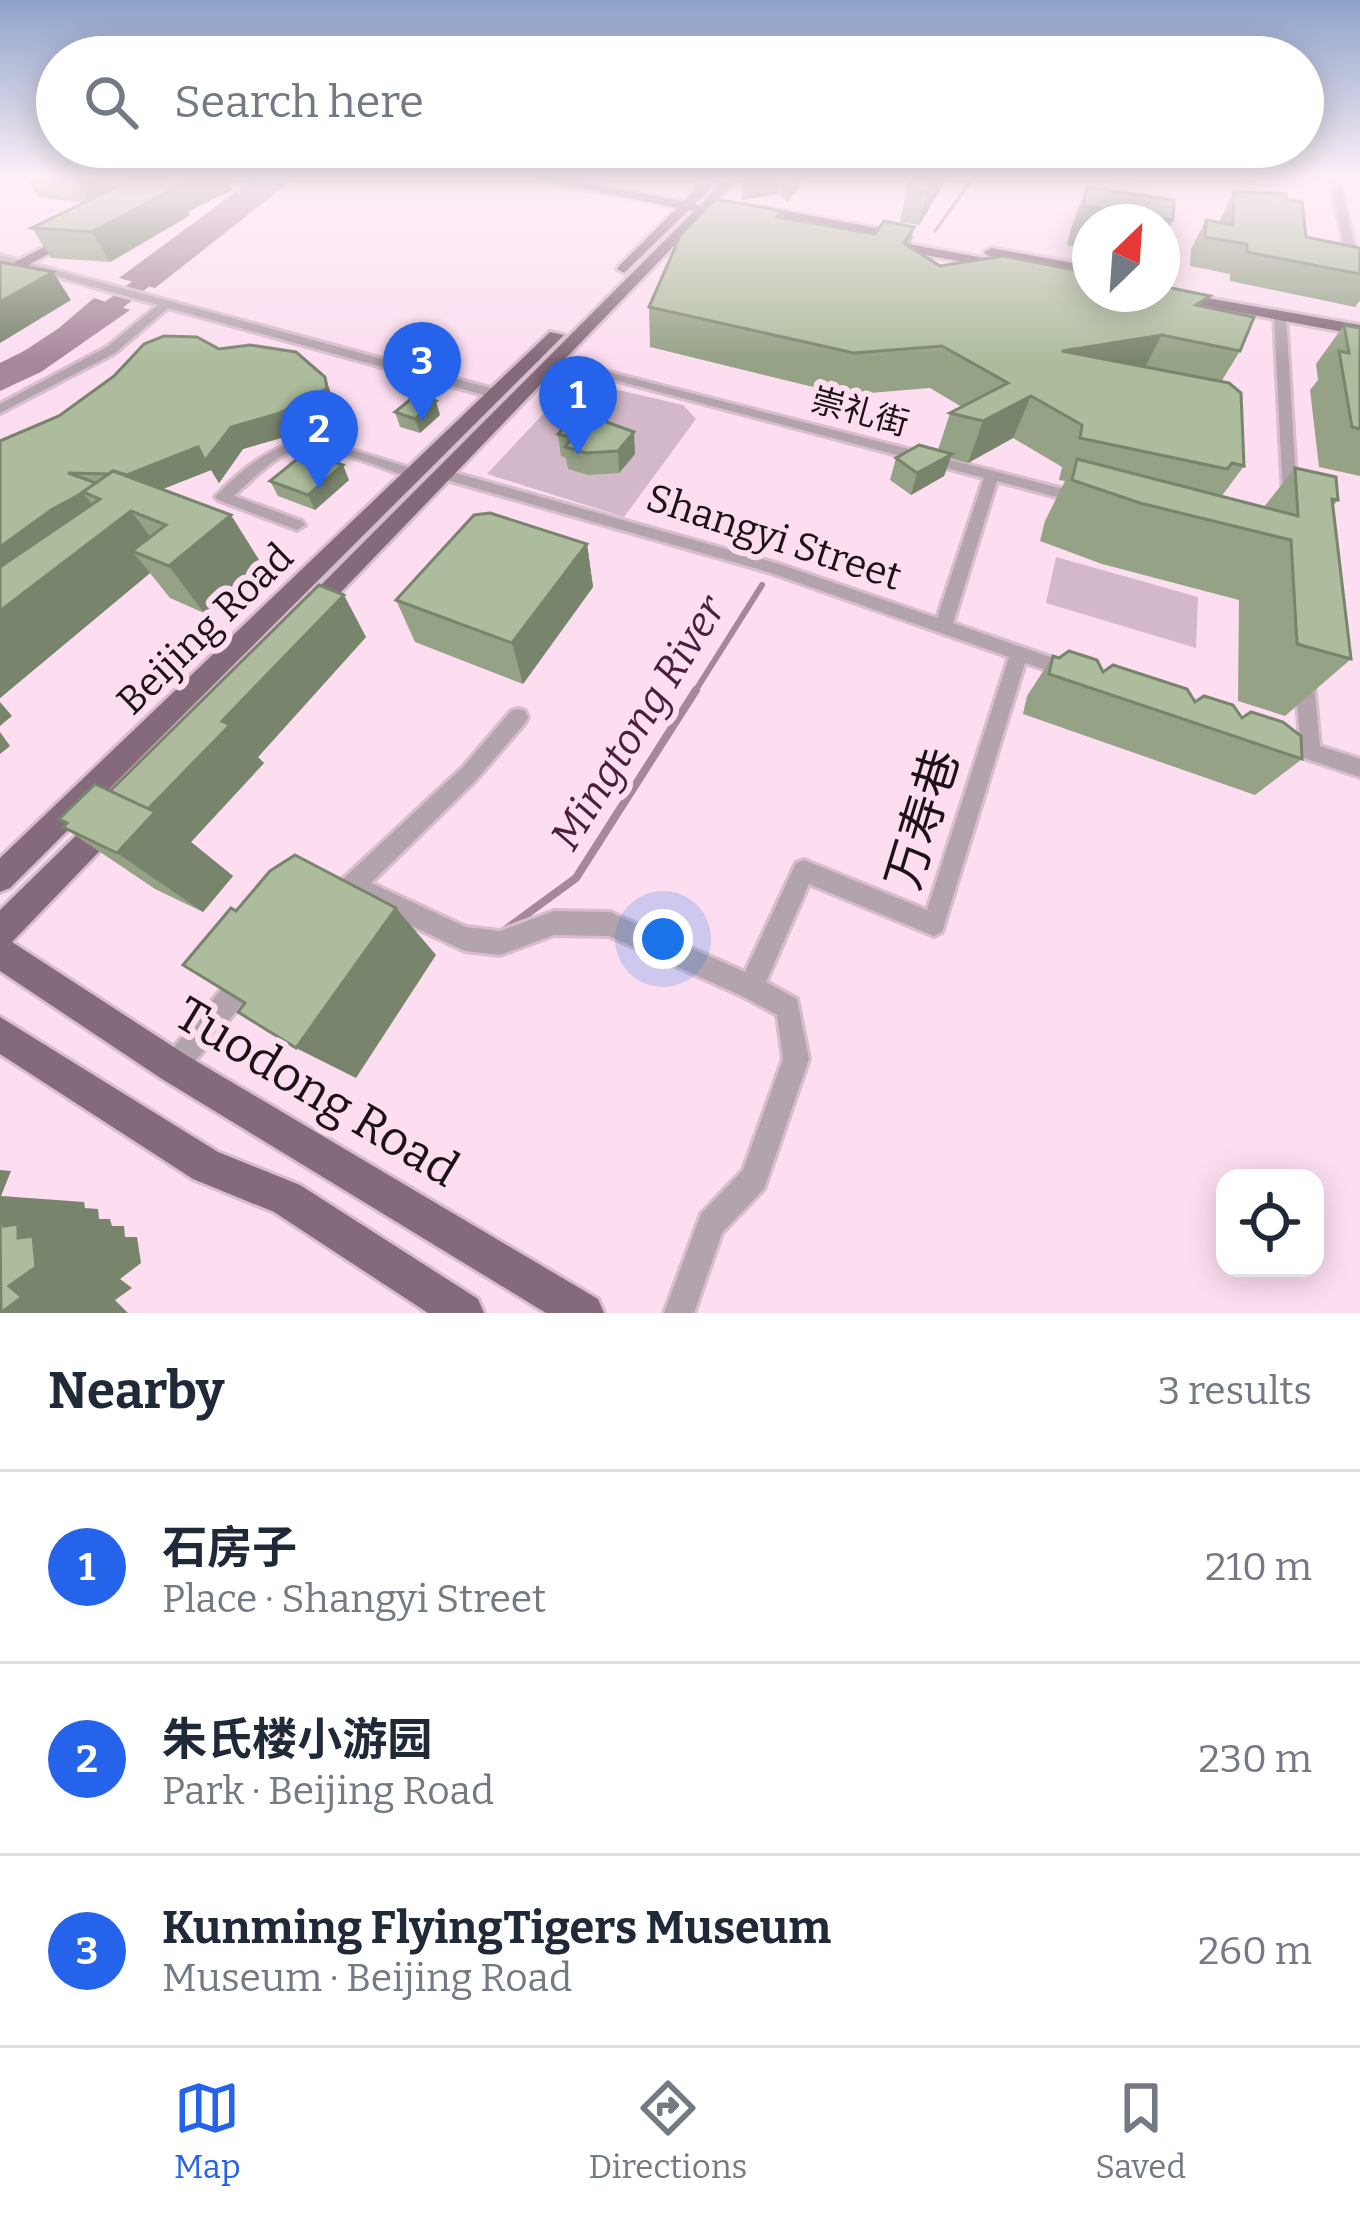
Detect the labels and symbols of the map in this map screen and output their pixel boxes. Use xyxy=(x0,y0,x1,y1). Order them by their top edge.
north arrow xyxy=(1072,204,1180,312)
pin: 3 xyxy=(383,322,461,421)
pin: 1 xyxy=(539,356,617,455)
street label: 崇礼街 xyxy=(807,380,913,444)
pin: 2 xyxy=(280,390,358,489)
street label: Shangyi Street xyxy=(641,474,907,600)
street label: Beijing Road xyxy=(108,534,302,724)
water label: Mingtong River xyxy=(540,586,737,859)
street label: 万寿巷 xyxy=(874,742,972,896)
your location xyxy=(633,909,693,969)
street label: Tuodong Road xyxy=(165,985,469,1199)

